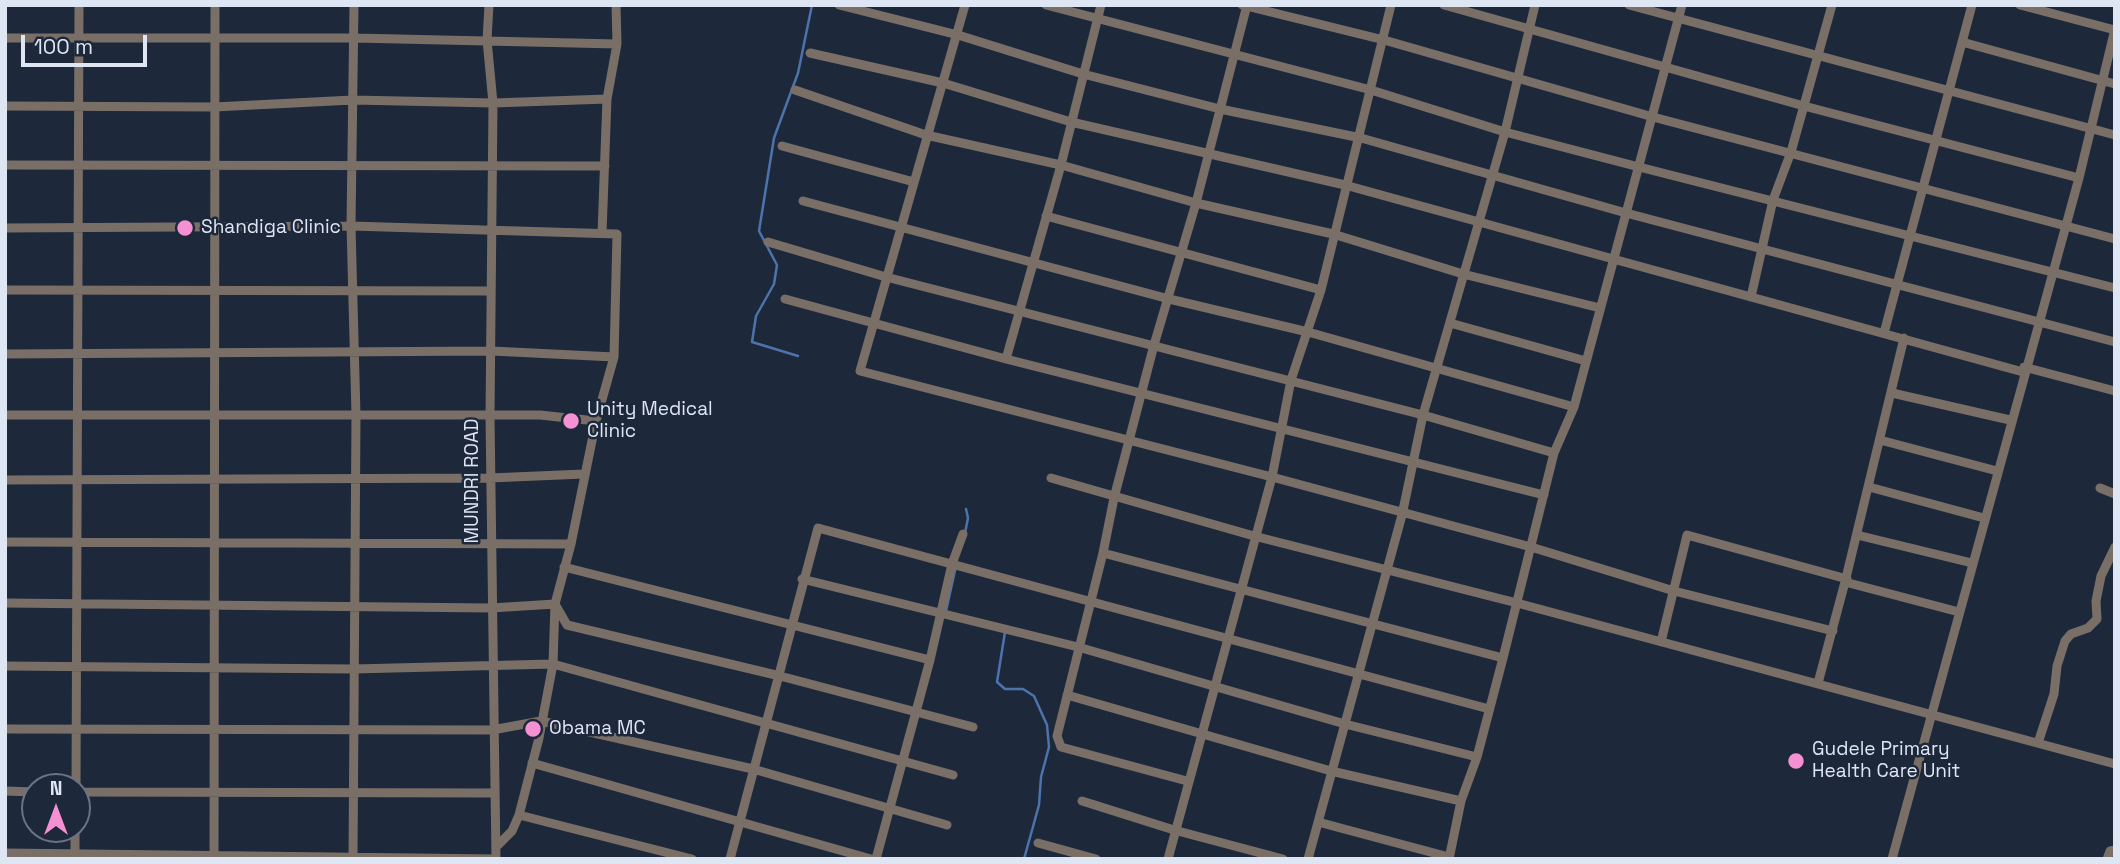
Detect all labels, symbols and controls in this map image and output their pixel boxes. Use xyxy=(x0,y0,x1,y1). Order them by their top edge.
scale bar xyxy=(24,21,150,65)
text: 100 m xyxy=(34,33,93,60)
place label: Shandiga Clinic xyxy=(201,217,341,239)
marker: Shandiga Clinic xyxy=(175,218,195,238)
place label: Unity Medical Clinic xyxy=(587,399,713,443)
marker: Unity Medical Clinic xyxy=(561,411,581,431)
street label: MUNDRI ROAD xyxy=(462,419,484,543)
place label: Obama MC xyxy=(549,718,646,740)
marker: Obama MC xyxy=(523,719,543,739)
place label: Gudele Primary Health Care Unit xyxy=(1812,739,1960,783)
marker: Gudele Primary Health Care Unit xyxy=(1786,751,1806,771)
north arrow xyxy=(21,773,91,843)
text: N xyxy=(50,776,62,801)

